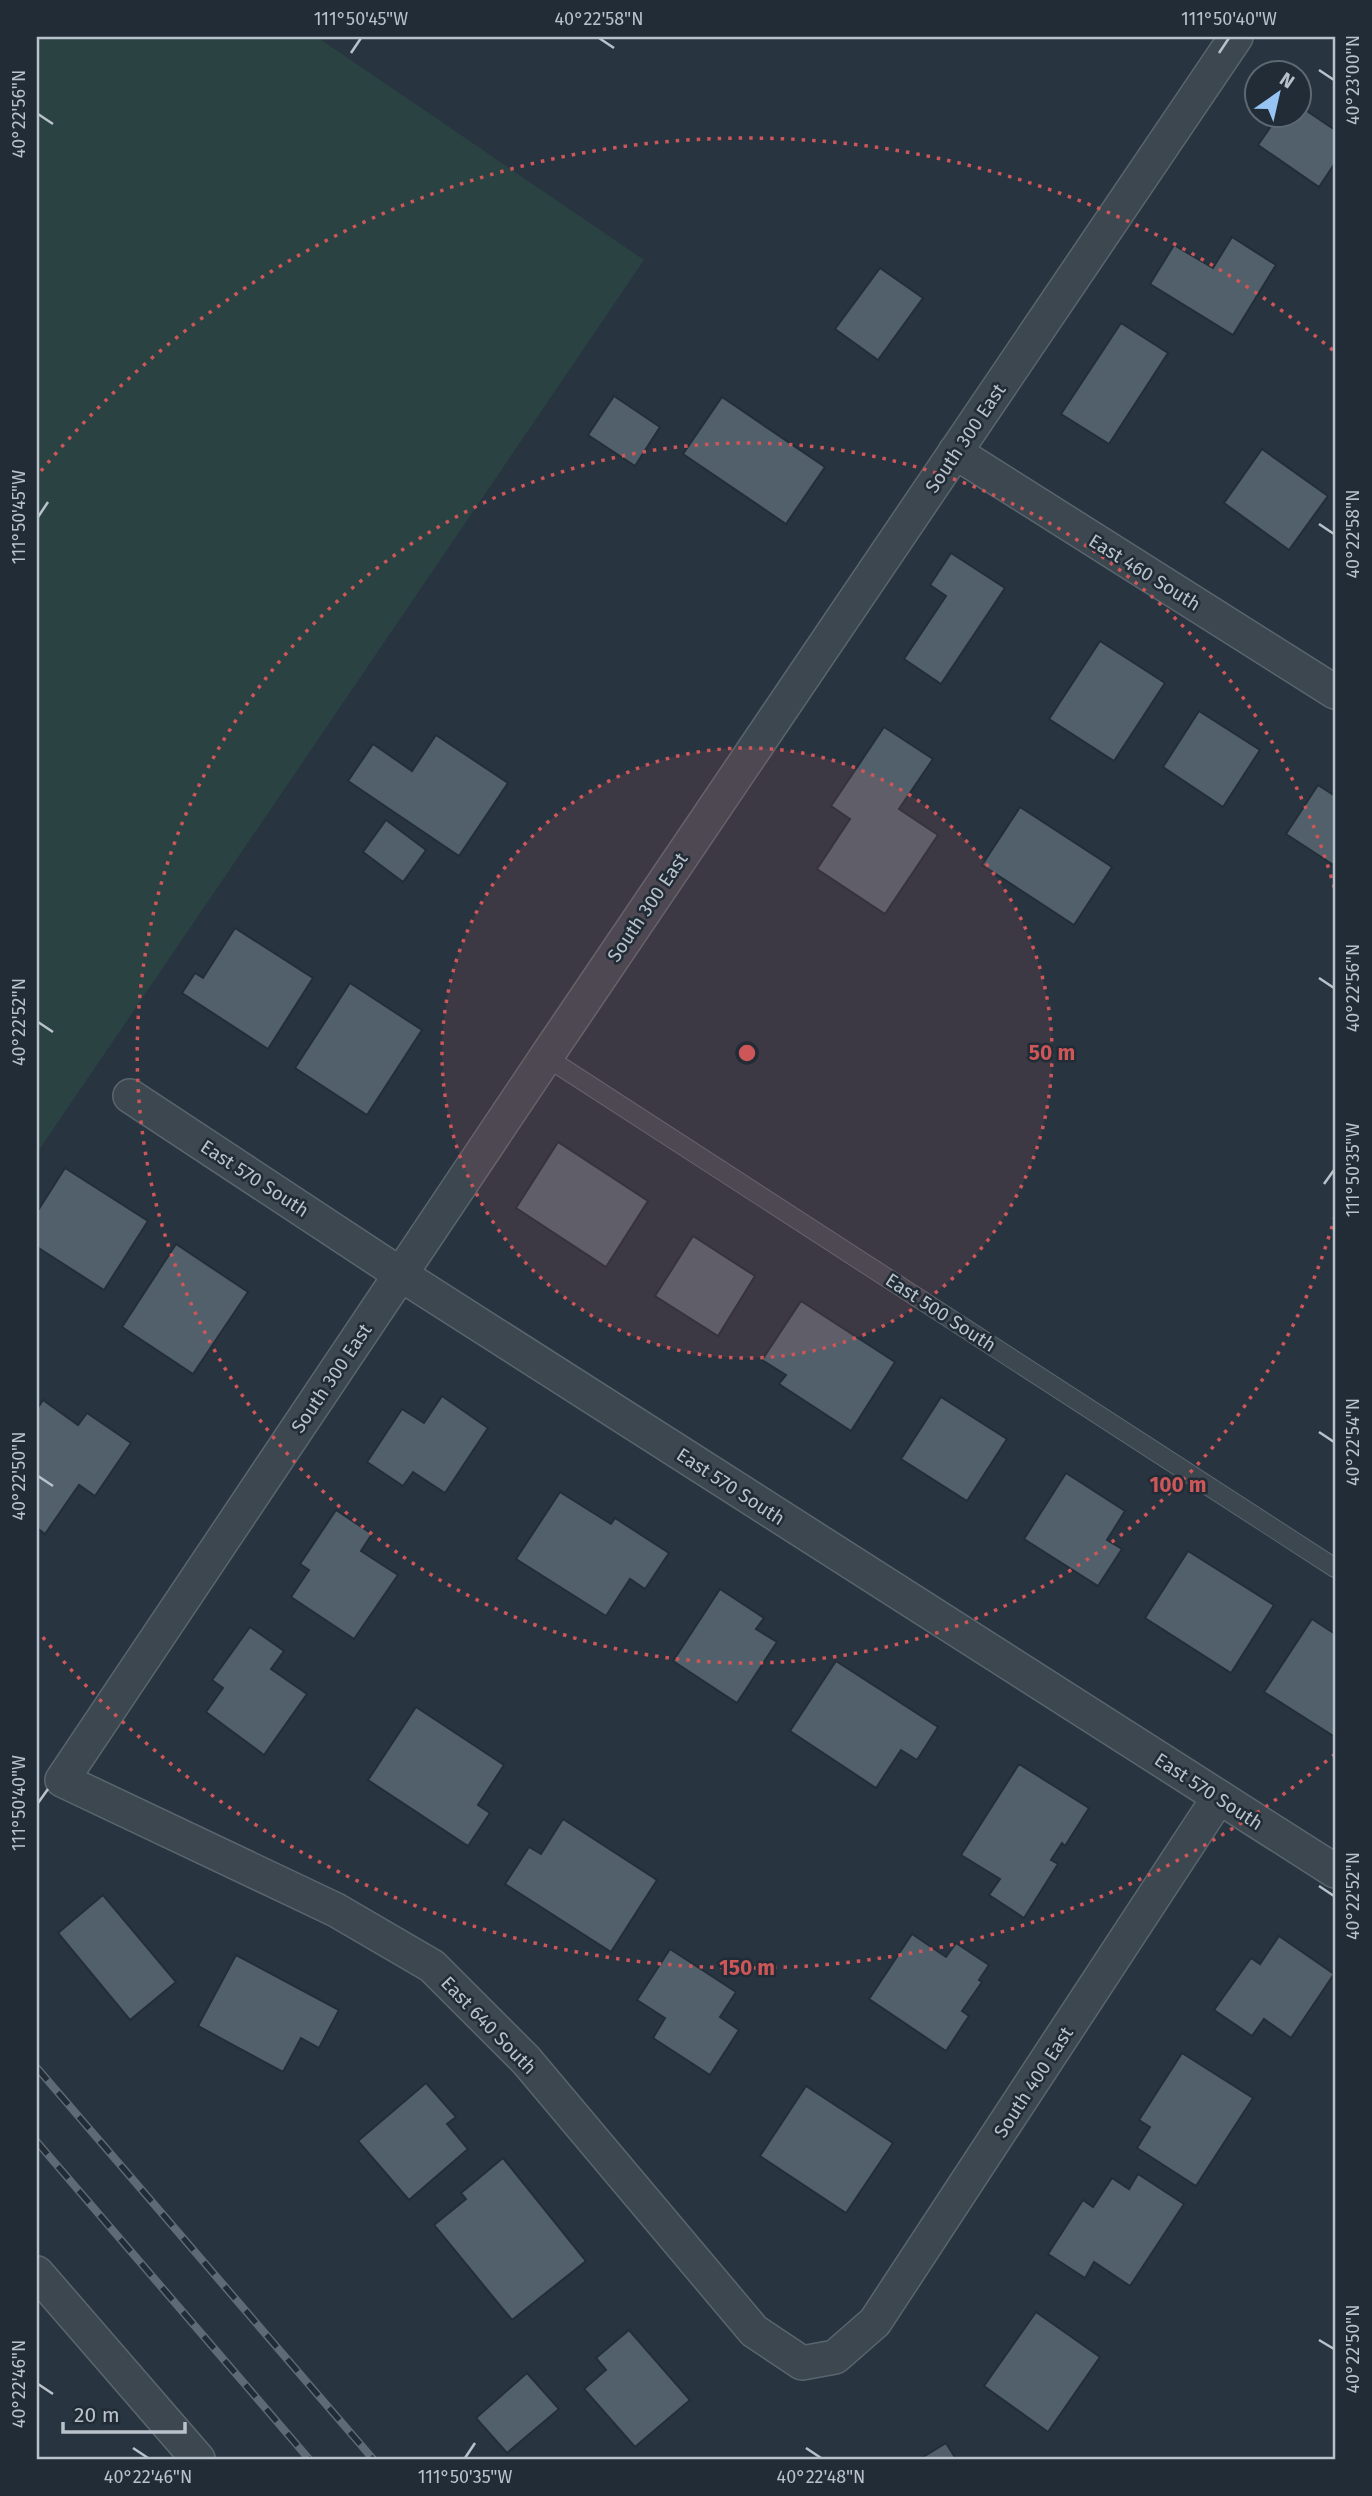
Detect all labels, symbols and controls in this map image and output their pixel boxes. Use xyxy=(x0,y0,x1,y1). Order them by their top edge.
text: 111°50'45"W xyxy=(314,8,408,30)
text: 40°22'58"N xyxy=(555,8,643,30)
text: 111°50'40"W xyxy=(1181,8,1277,30)
text: 40°23'00"N xyxy=(1342,35,1364,125)
north arrow xyxy=(1242,60,1312,130)
text: N xyxy=(1276,67,1299,93)
text: 40°22'56"N xyxy=(8,70,30,158)
street label: South 300 East xyxy=(920,379,1011,497)
text: 111°50'45"W xyxy=(8,470,30,564)
text: 40°22'58"N xyxy=(1342,490,1364,578)
street label: East 460 South xyxy=(1085,529,1205,616)
street label: South 300 East xyxy=(602,848,693,966)
text: 40°22'56"N xyxy=(1342,944,1364,1032)
text: 40°22'52"N xyxy=(8,978,30,1066)
text: 50 m xyxy=(1029,1040,1075,1066)
centre of rings xyxy=(735,1041,759,1065)
text: 111°50'35"W xyxy=(1342,1123,1364,1217)
street label: East 570 South xyxy=(196,1135,313,1222)
street label: East 500 South xyxy=(881,1268,1000,1357)
street label: South 300 East xyxy=(286,1319,377,1437)
text: 40°22'54"N xyxy=(1342,1398,1364,1486)
text: 40°22'50"N xyxy=(8,1431,30,1521)
street label: East 570 South xyxy=(672,1443,789,1530)
text: 100 m xyxy=(1149,1472,1207,1498)
street label: East 570 South xyxy=(1150,1748,1267,1835)
text: 111°50'40"W xyxy=(8,1755,30,1851)
text: 40°22'52"N xyxy=(1342,1852,1364,1940)
text: 150 m xyxy=(719,1955,775,1981)
street label: East 640 South xyxy=(436,1972,541,2079)
street label: South 400 East xyxy=(989,2022,1078,2142)
text: 40°22'50"N xyxy=(1342,2304,1364,2394)
text: 40°22'46"N xyxy=(8,2340,30,2428)
scale bar xyxy=(63,2391,186,2435)
text: 20 m xyxy=(74,2402,120,2428)
text: 40°22'46"N xyxy=(104,2466,192,2488)
text: 111°50'35"W xyxy=(418,2466,512,2488)
text: 40°22'48"N xyxy=(777,2466,865,2488)

